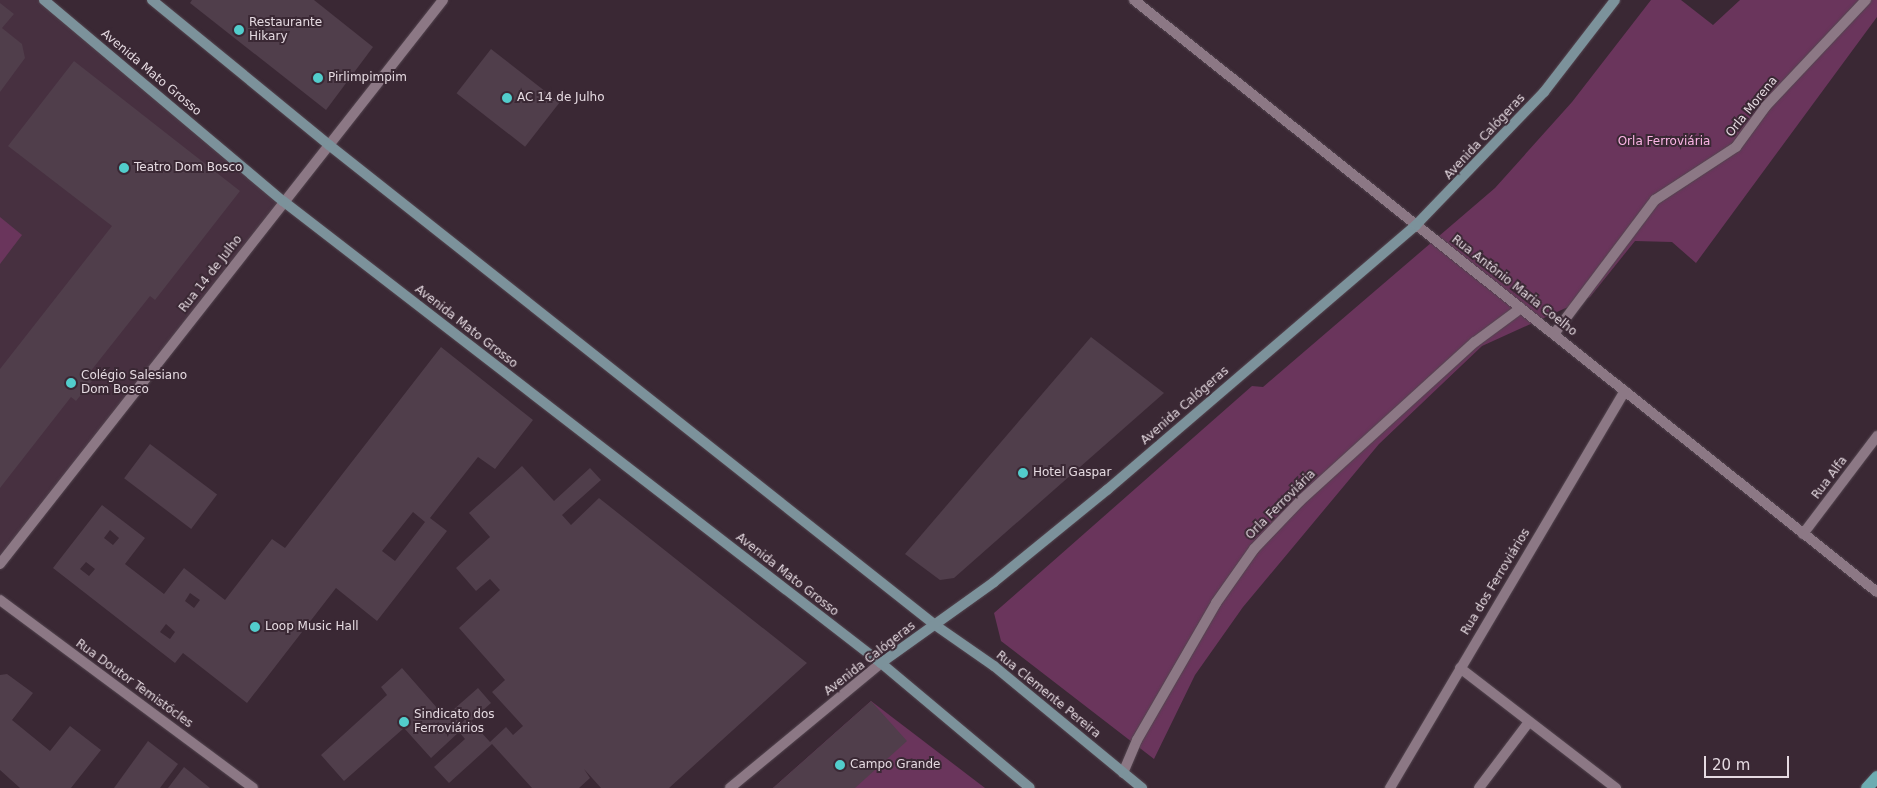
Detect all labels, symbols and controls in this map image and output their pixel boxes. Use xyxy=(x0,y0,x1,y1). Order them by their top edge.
place label: Restaurante Hikary xyxy=(249,16,322,44)
marker: Restaurante Hikary xyxy=(233,24,245,36)
street label: Avenida Mato Grosso xyxy=(98,27,204,119)
place label: Pirlimpimpim xyxy=(328,71,407,85)
marker: Pirlimpimpim xyxy=(312,72,324,84)
street label: Orla Morena xyxy=(1723,74,1781,140)
place label: AC 14 de Julho xyxy=(517,91,605,105)
street label: Avenida Calógeras xyxy=(1442,91,1528,183)
marker: AC 14 de Julho xyxy=(501,92,513,104)
park label: Orla Ferroviária xyxy=(1618,135,1710,149)
place label: Teatro Dom Bosco xyxy=(134,161,242,175)
marker: Teatro Dom Bosco xyxy=(118,162,130,174)
street label: Rua 14 de Julho xyxy=(176,233,246,315)
street label: Rua Antônio Maria Coelho xyxy=(1448,233,1580,339)
street label: Avenida Mato Grosso xyxy=(412,282,520,372)
street label: Avenida Calógeras xyxy=(1138,364,1232,448)
place label: Colégio Salesiano Dom Bosco xyxy=(81,369,187,397)
marker: Colégio Salesiano Dom Bosco xyxy=(65,377,77,389)
street label: Rua Alfa xyxy=(1809,454,1851,502)
place label: Hotel Gaspar xyxy=(1033,466,1111,480)
marker: Hotel Gaspar xyxy=(1017,467,1029,479)
street label: Orla Ferroviária xyxy=(1243,467,1319,543)
street label: Rua dos Ferroviários xyxy=(1459,526,1533,638)
street label: Avenida Mato Grosso xyxy=(733,530,841,620)
street label: Avenida Calógeras xyxy=(822,619,918,699)
place label: Loop Music Hall xyxy=(265,620,359,634)
marker: Loop Music Hall xyxy=(249,621,261,633)
street label: Rua Doutor Temistócles xyxy=(73,637,195,731)
street label: Rua Clemente Pereira xyxy=(993,648,1103,742)
place label: Sindicato dos Ferroviários xyxy=(414,708,495,736)
marker: Sindicato dos Ferroviários xyxy=(398,716,410,728)
scale bar xyxy=(1707,746,1792,778)
text: 20 m xyxy=(1712,756,1750,774)
place label: Campo Grande xyxy=(850,758,940,772)
marker: Campo Grande xyxy=(834,759,846,771)

